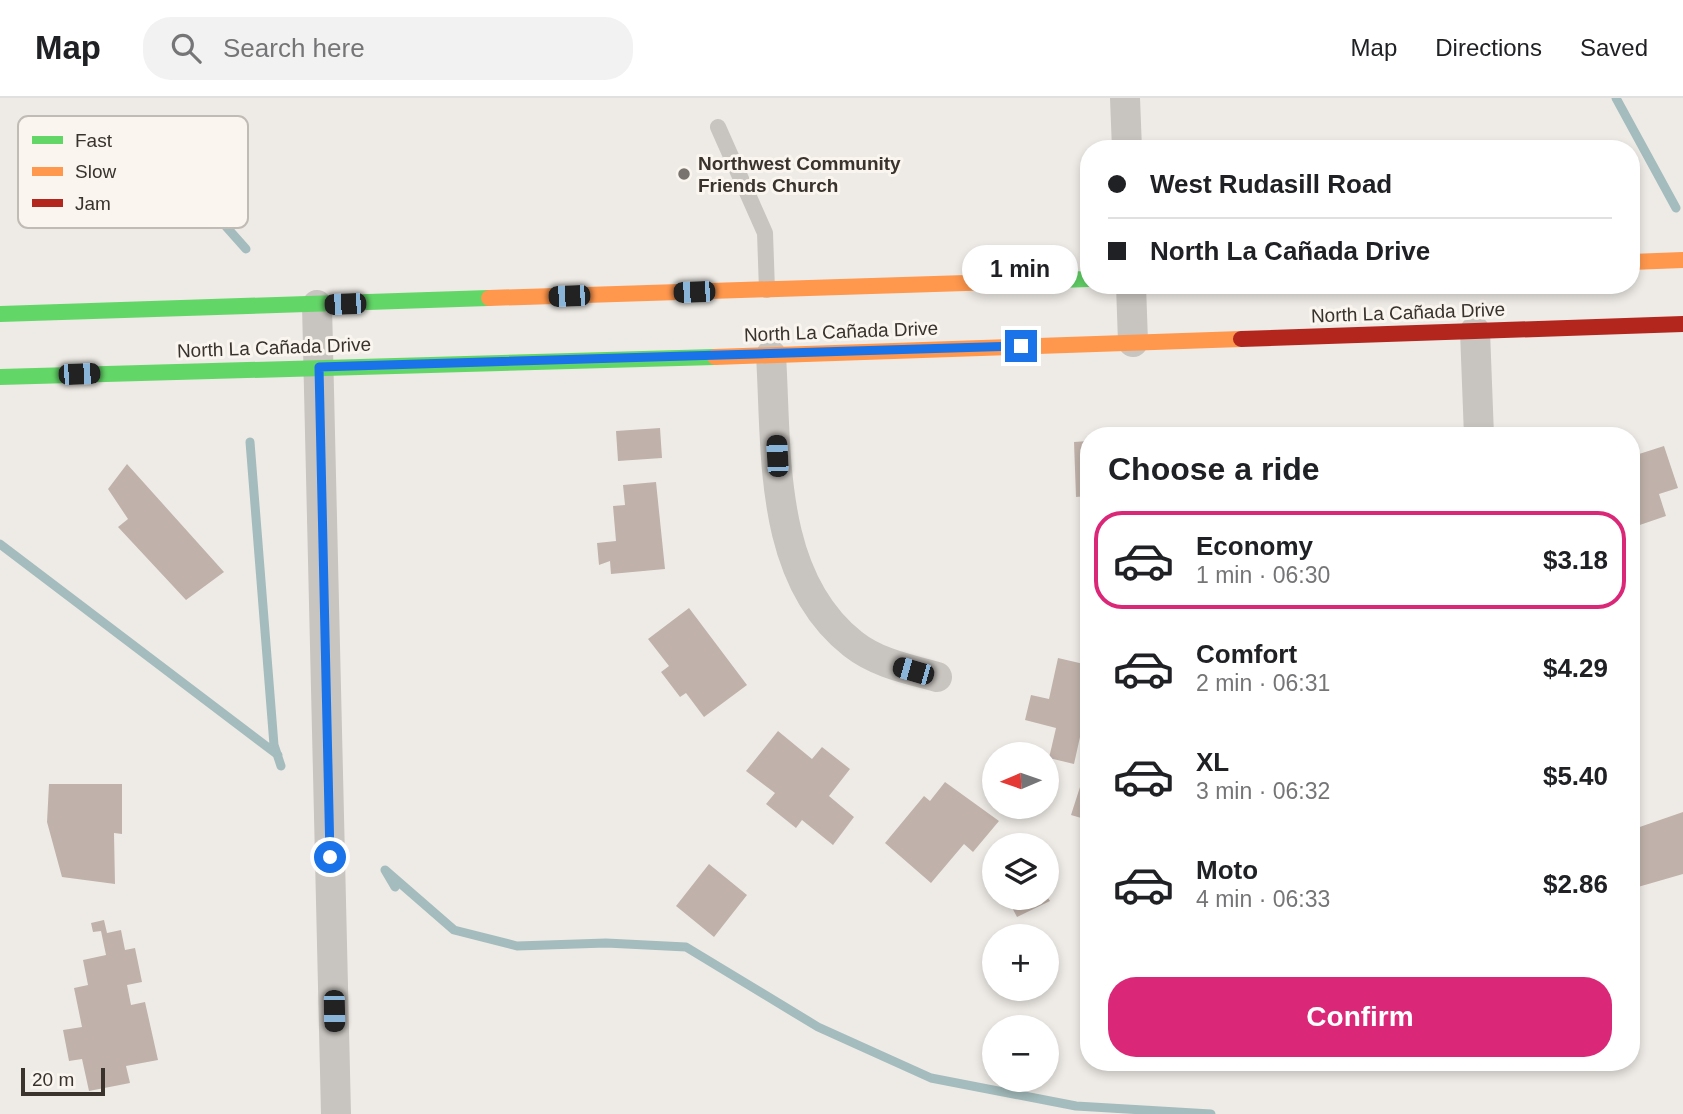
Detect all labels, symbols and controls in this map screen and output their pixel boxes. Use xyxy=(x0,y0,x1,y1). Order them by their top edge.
search box xyxy=(143,17,633,80)
text: Map xyxy=(35,29,101,66)
icon: search xyxy=(167,29,205,67)
text: Search here xyxy=(223,33,365,63)
text: Map xyxy=(1351,34,1397,61)
text: Directions xyxy=(1435,34,1542,61)
text: Saved xyxy=(1580,34,1648,61)
legend xyxy=(18,116,248,228)
text: Fast xyxy=(75,130,113,151)
place label: Northwest Community Friends Church xyxy=(698,153,901,196)
text: Slow xyxy=(75,161,116,182)
marker: Northwest Community Friends Church xyxy=(676,166,692,182)
text: West Rudasill Road xyxy=(1150,169,1392,199)
text: Jam xyxy=(75,193,111,214)
text: North La Cañada Drive xyxy=(1150,236,1430,266)
callout: 1 min xyxy=(963,244,1079,294)
text: 1 min xyxy=(990,256,1050,282)
car xyxy=(673,281,716,303)
car xyxy=(548,285,591,307)
car xyxy=(324,293,367,315)
street label: North La Cañada Drive xyxy=(1311,299,1505,326)
street label: North La Cañada Drive xyxy=(744,318,938,345)
route end xyxy=(1005,330,1037,362)
street label: North La Cañada Drive xyxy=(177,334,371,361)
car xyxy=(58,363,101,385)
car xyxy=(766,434,789,478)
text: Choose a ride xyxy=(1108,451,1320,487)
icon: car xyxy=(1112,529,1175,592)
text: Economy xyxy=(1196,531,1313,561)
text: $3.18 xyxy=(1543,545,1608,575)
text: 1 min · 06:30 xyxy=(1196,562,1330,588)
icon: car xyxy=(1112,637,1175,700)
text: Comfort xyxy=(1196,639,1297,669)
text: $4.29 xyxy=(1543,653,1608,683)
car xyxy=(890,655,937,687)
text: 2 min · 06:31 xyxy=(1196,670,1330,696)
north arrow xyxy=(982,742,1059,819)
map controls xyxy=(982,742,1059,1092)
icon: car xyxy=(1112,745,1175,808)
text: XL xyxy=(1196,747,1229,777)
text: $5.40 xyxy=(1543,761,1608,791)
text: 3 min · 06:32 xyxy=(1196,778,1330,804)
button: layers xyxy=(982,833,1059,910)
route start xyxy=(314,841,346,873)
icon: car xyxy=(1112,853,1175,916)
text: Moto xyxy=(1196,855,1258,885)
text: $2.86 xyxy=(1543,869,1608,899)
text: 4 min · 06:33 xyxy=(1196,886,1330,912)
button: + xyxy=(982,924,1059,1001)
button: Confirm xyxy=(1108,977,1612,1057)
car xyxy=(324,990,345,1032)
button: − xyxy=(982,1015,1059,1092)
scale bar xyxy=(21,1065,105,1097)
text: 20 m xyxy=(32,1069,74,1090)

